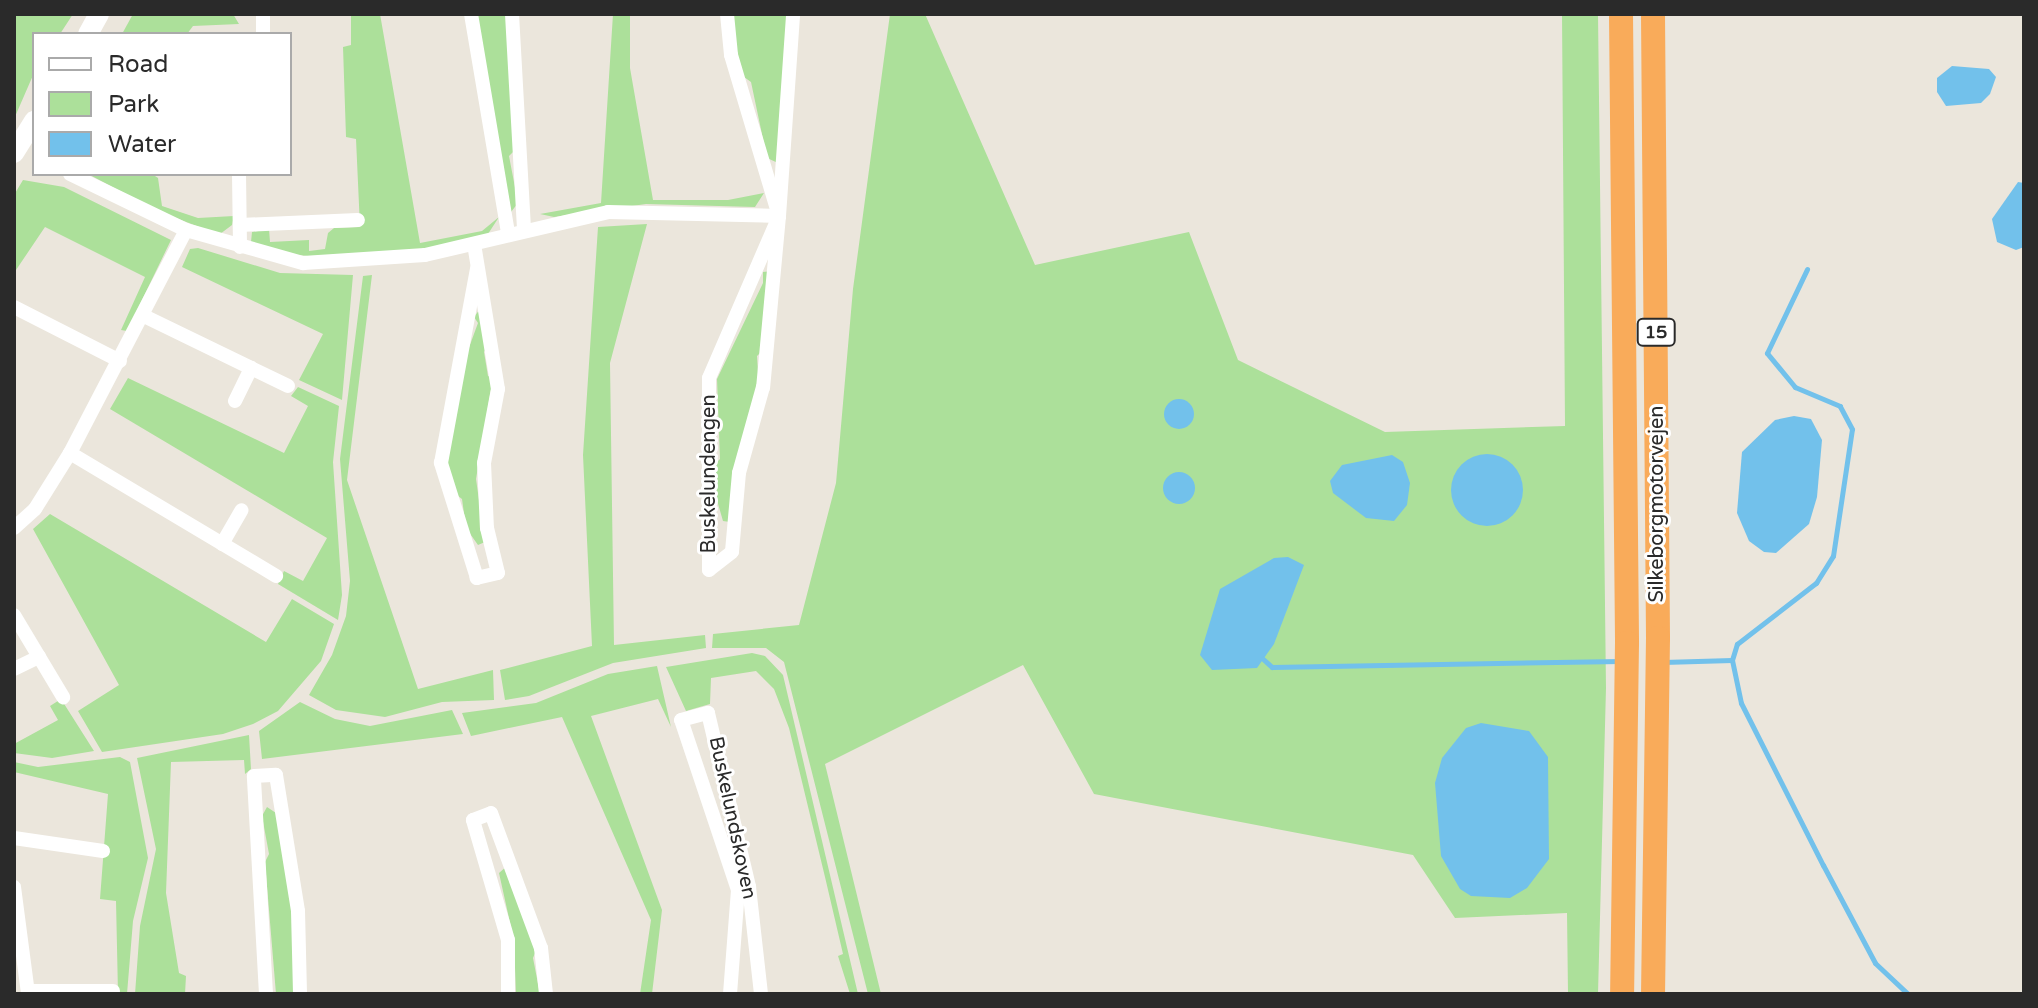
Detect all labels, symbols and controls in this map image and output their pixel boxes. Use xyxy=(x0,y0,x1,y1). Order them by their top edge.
legend xyxy=(32,32,292,176)
text: Road xyxy=(108,50,168,79)
text: Park xyxy=(108,90,159,119)
text: Water xyxy=(108,130,176,159)
road number: 15 xyxy=(1636,318,1676,346)
street label: Buskelundengen xyxy=(697,394,721,554)
street label: Silkeborgmotorvejen xyxy=(1645,405,1669,603)
street label: Buskelundskoven xyxy=(703,734,761,902)

